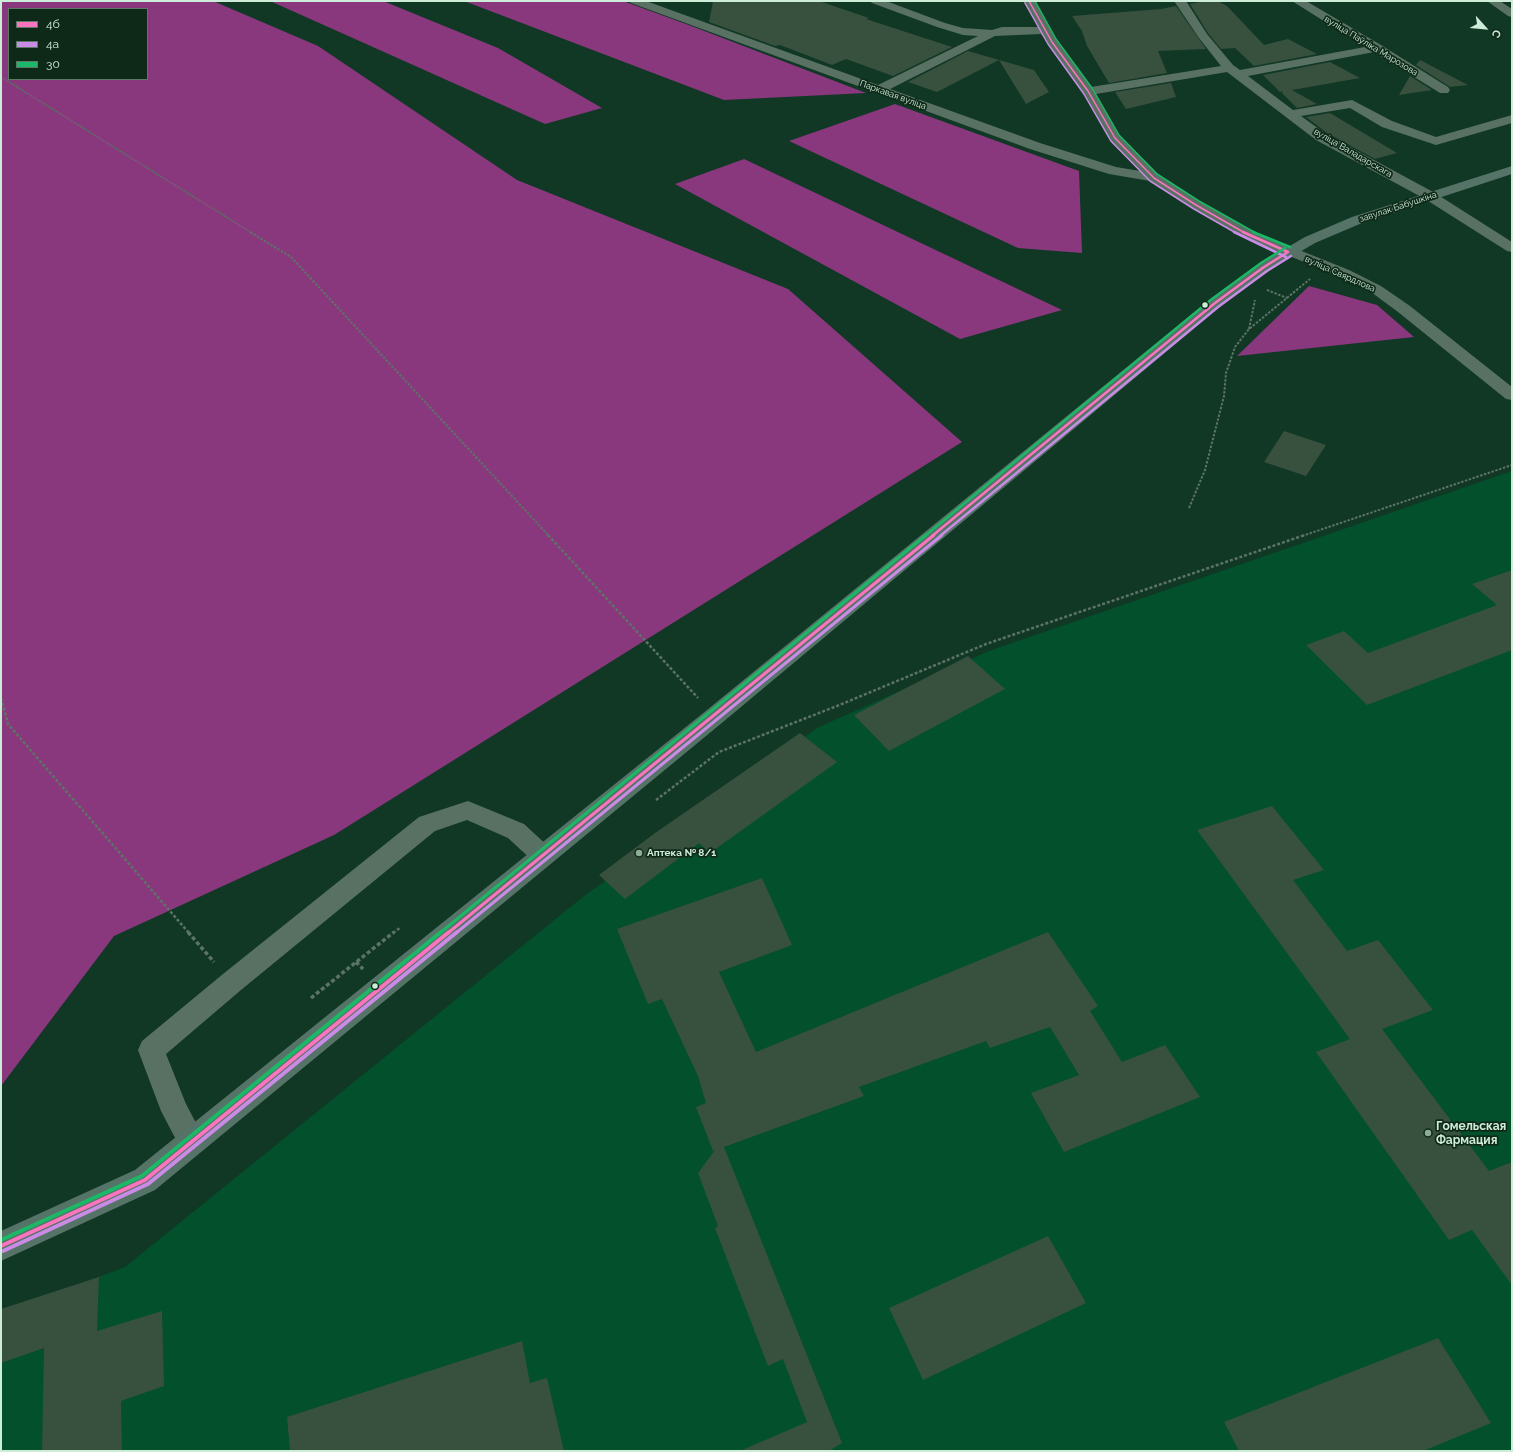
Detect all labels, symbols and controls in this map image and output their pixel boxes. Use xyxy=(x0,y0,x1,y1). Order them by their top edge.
legend xyxy=(8,8,148,80)
north arrow xyxy=(1465,8,1505,48)
street label: вуліца Паўліка Марозова xyxy=(1322,14,1420,78)
text: 4б xyxy=(46,17,60,31)
text: С xyxy=(1489,27,1504,40)
text: 4а xyxy=(46,37,59,51)
text: 30 xyxy=(46,57,60,71)
street label: Паркавая вуліца xyxy=(858,78,928,112)
street label: вуліца Валадарскага xyxy=(1312,126,1394,180)
street label: завулак Бабушкіна xyxy=(1358,189,1438,225)
street label: вуліца Свярдлова xyxy=(1303,254,1377,294)
unlabelled marker xyxy=(1200,300,1210,310)
place label: Аптека № 8/1 xyxy=(647,847,716,859)
marker: Аптека № 8/1 xyxy=(634,848,644,858)
unlabelled marker xyxy=(370,981,380,991)
place label: Гомельская Фармация xyxy=(1436,1119,1506,1147)
marker: Гомельская Фармация xyxy=(1423,1128,1433,1138)

